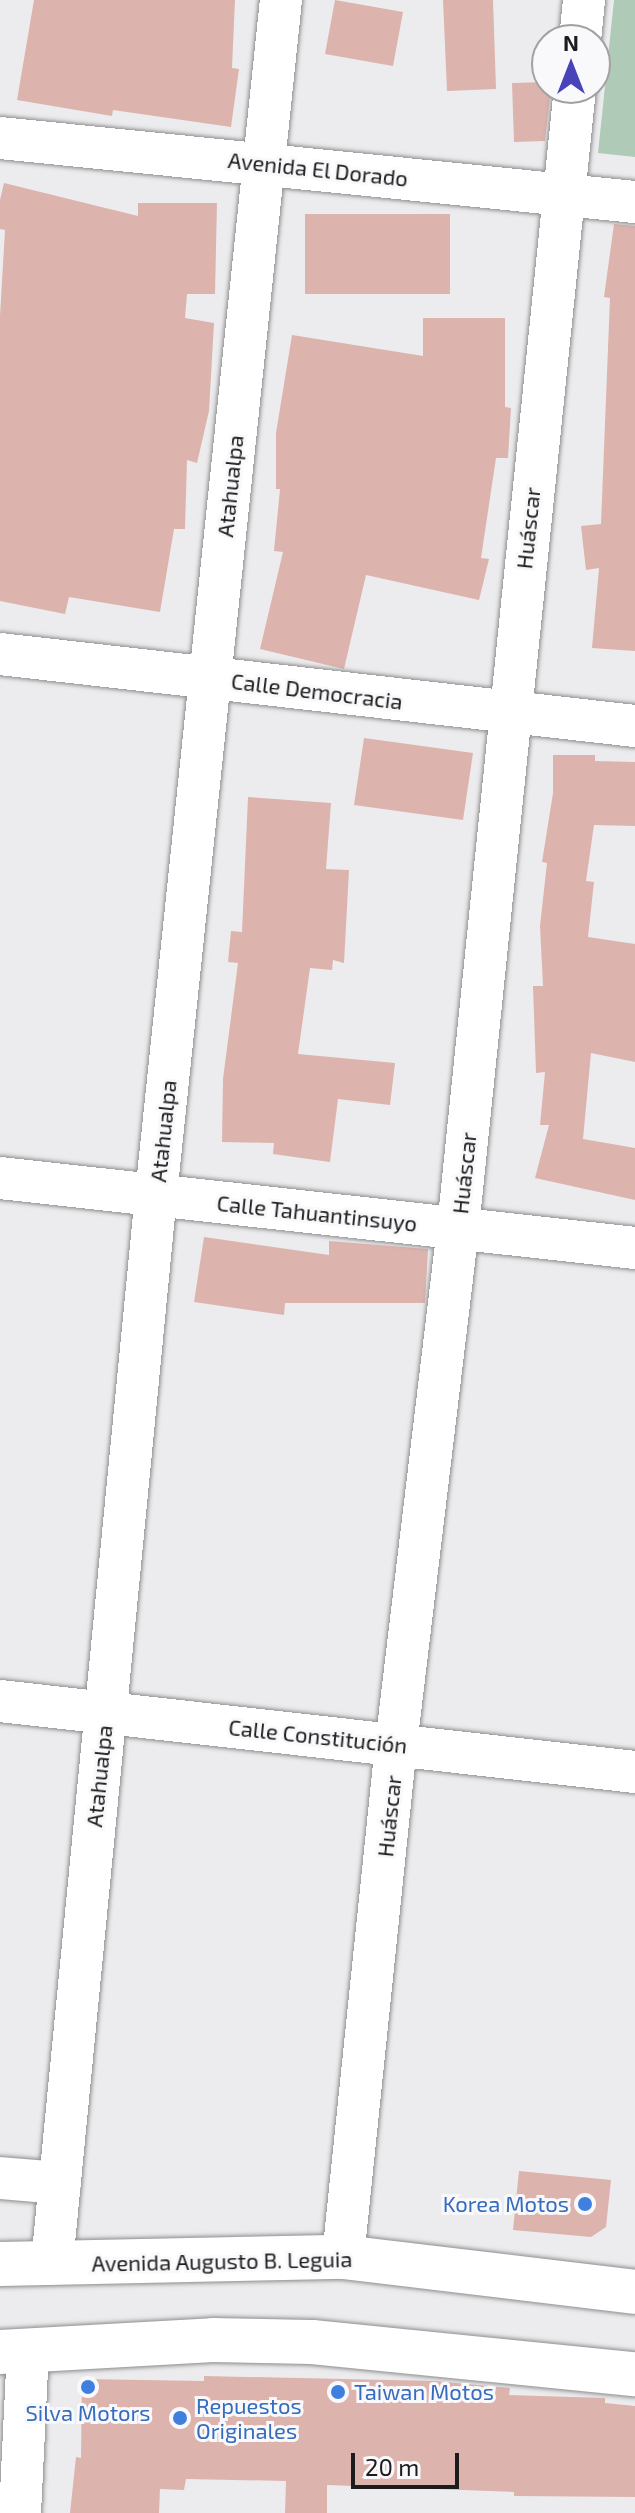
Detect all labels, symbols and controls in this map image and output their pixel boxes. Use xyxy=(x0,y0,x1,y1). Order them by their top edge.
north arrow xyxy=(531,24,611,104)
text: N xyxy=(563,29,579,55)
street label: Avenida El Dorado xyxy=(226,146,410,192)
street label: Atahualpa xyxy=(212,434,248,538)
street label: Huáscar xyxy=(511,486,545,570)
street label: Calle Democracia xyxy=(230,667,404,715)
street label: Atahualpa xyxy=(145,1079,181,1183)
street label: Huáscar xyxy=(447,1131,481,1215)
street label: Calle Tahuantinsuyo xyxy=(215,1189,419,1237)
street label: Calle Constitución xyxy=(227,1713,409,1759)
street label: Atahualpa xyxy=(81,1724,117,1828)
street label: Huáscar xyxy=(372,1774,406,1858)
place label: Korea Motos xyxy=(443,2191,569,2217)
marker: Korea Motos xyxy=(576,2195,594,2213)
street label: Avenida Augusto B. Leguia xyxy=(91,2246,353,2276)
marker: Silva Motors xyxy=(79,2378,97,2396)
place label: Taiwan Motos xyxy=(354,2379,494,2405)
marker: Taiwan Motos xyxy=(329,2383,347,2401)
place label: Repuestos Originales xyxy=(196,2392,302,2444)
place label: Silva Motors xyxy=(25,2400,151,2426)
marker: Repuestos Originales xyxy=(171,2409,189,2427)
scale bar xyxy=(355,2437,463,2487)
text: 20 m xyxy=(365,2452,419,2481)

